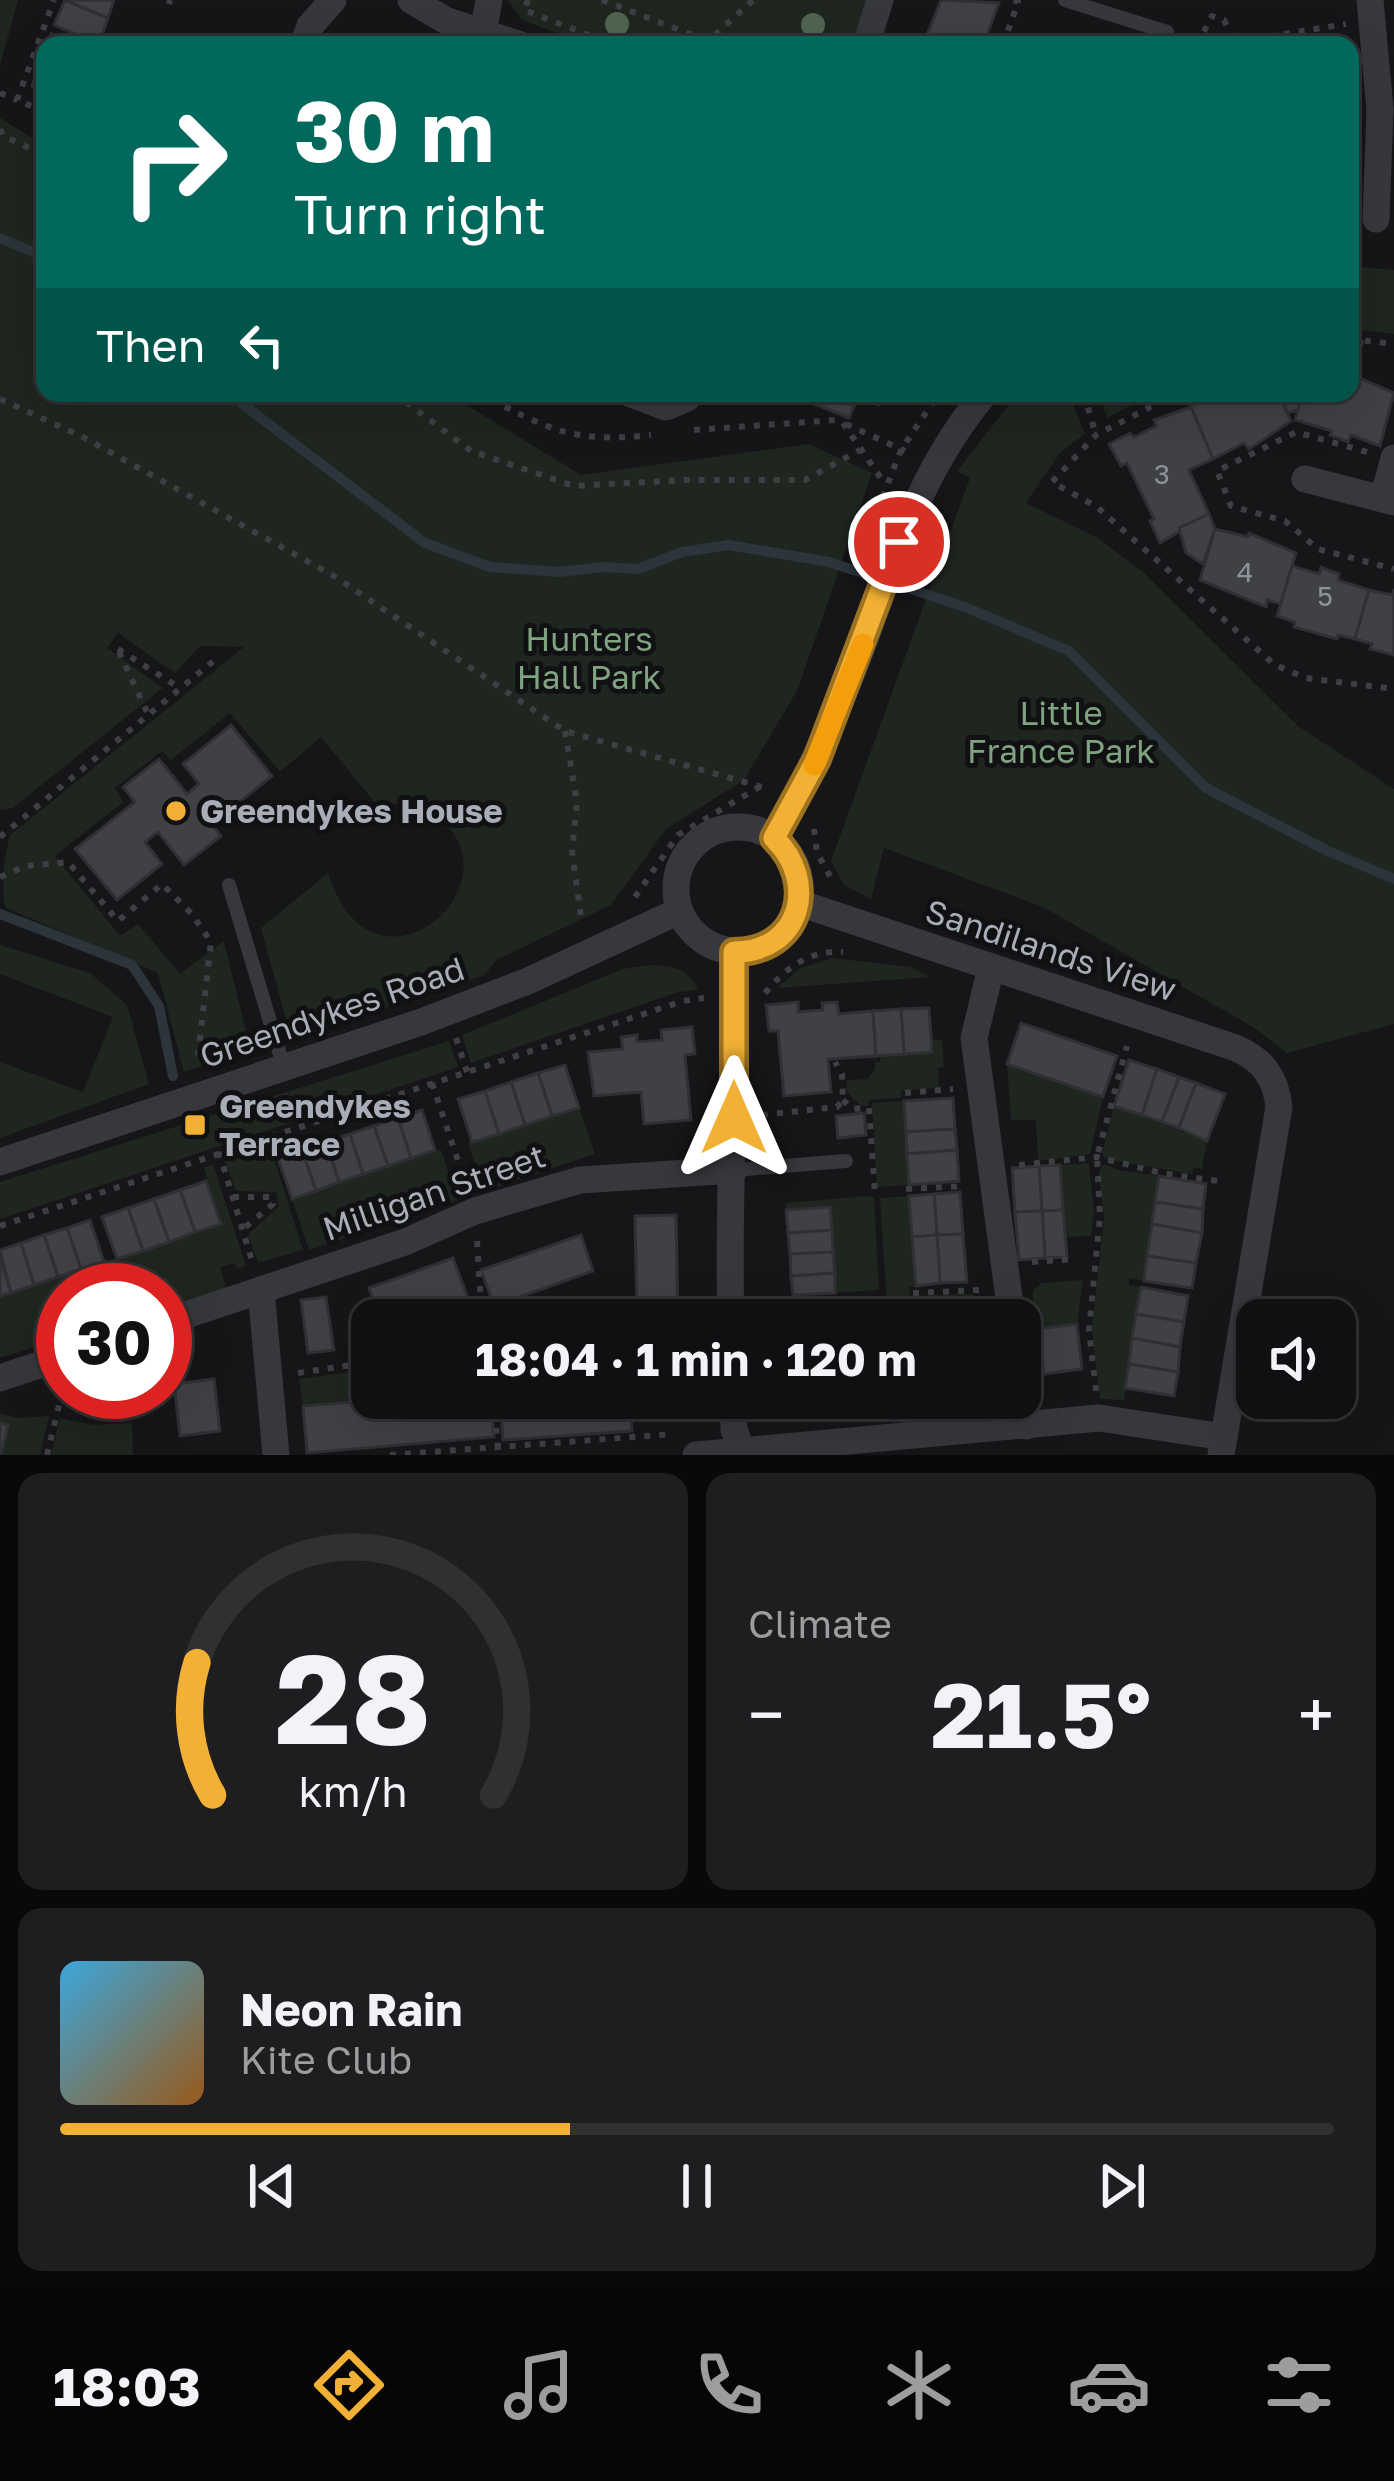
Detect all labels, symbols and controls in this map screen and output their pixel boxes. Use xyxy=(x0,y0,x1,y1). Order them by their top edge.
text: 30 m xyxy=(294,80,494,180)
icon: right xyxy=(96,84,252,240)
text: Turn right xyxy=(294,181,546,246)
icon: left xyxy=(229,312,295,378)
text: Then xyxy=(96,318,205,372)
house number: 3 xyxy=(1154,458,1170,490)
pin xyxy=(848,491,950,593)
icon: arrive xyxy=(866,509,932,575)
house number: 4 xyxy=(1237,556,1253,588)
house number: 5 xyxy=(1317,580,1333,612)
park label: Hunters Hall Park xyxy=(517,619,661,696)
park label: Little France Park xyxy=(967,693,1155,770)
place label: Greendykes House xyxy=(200,791,503,830)
marker: Greendykes House xyxy=(163,798,189,824)
street label: Sandilands View xyxy=(921,891,1181,1008)
street label: Greendykes Road xyxy=(195,948,469,1075)
position arrow xyxy=(671,1055,797,1181)
place label: Greendykes Terrace xyxy=(219,1086,411,1163)
marker: Greendykes Terrace xyxy=(182,1112,208,1138)
street label: Milligan Street xyxy=(318,1135,550,1248)
speed limit sign: 30 xyxy=(36,1263,192,1419)
map controls xyxy=(1236,1299,1356,1419)
button: sound xyxy=(1236,1299,1356,1419)
text: 18:04 · 1 min · 120 m xyxy=(475,1332,917,1386)
text: Climate xyxy=(748,1600,892,1647)
text: 28 xyxy=(275,1622,431,1771)
text: 21.5° xyxy=(931,1660,1151,1768)
text: − xyxy=(748,1674,784,1754)
text: + xyxy=(1298,1674,1334,1754)
text: km/h xyxy=(298,1764,408,1815)
text: Neon Rain xyxy=(240,1982,463,2036)
text: Kite Club xyxy=(240,2036,412,2083)
icon: previous xyxy=(239,2153,305,2219)
icon: pause xyxy=(664,2153,730,2219)
icon: next xyxy=(1089,2153,1155,2219)
icon: directions xyxy=(307,2343,391,2427)
icon: music xyxy=(497,2343,581,2427)
icon: phone xyxy=(687,2343,771,2427)
icon: climate xyxy=(877,2343,961,2427)
icon: car xyxy=(1067,2343,1151,2427)
icon: filters xyxy=(1257,2343,1341,2427)
text: 18:03 xyxy=(53,2353,201,2418)

